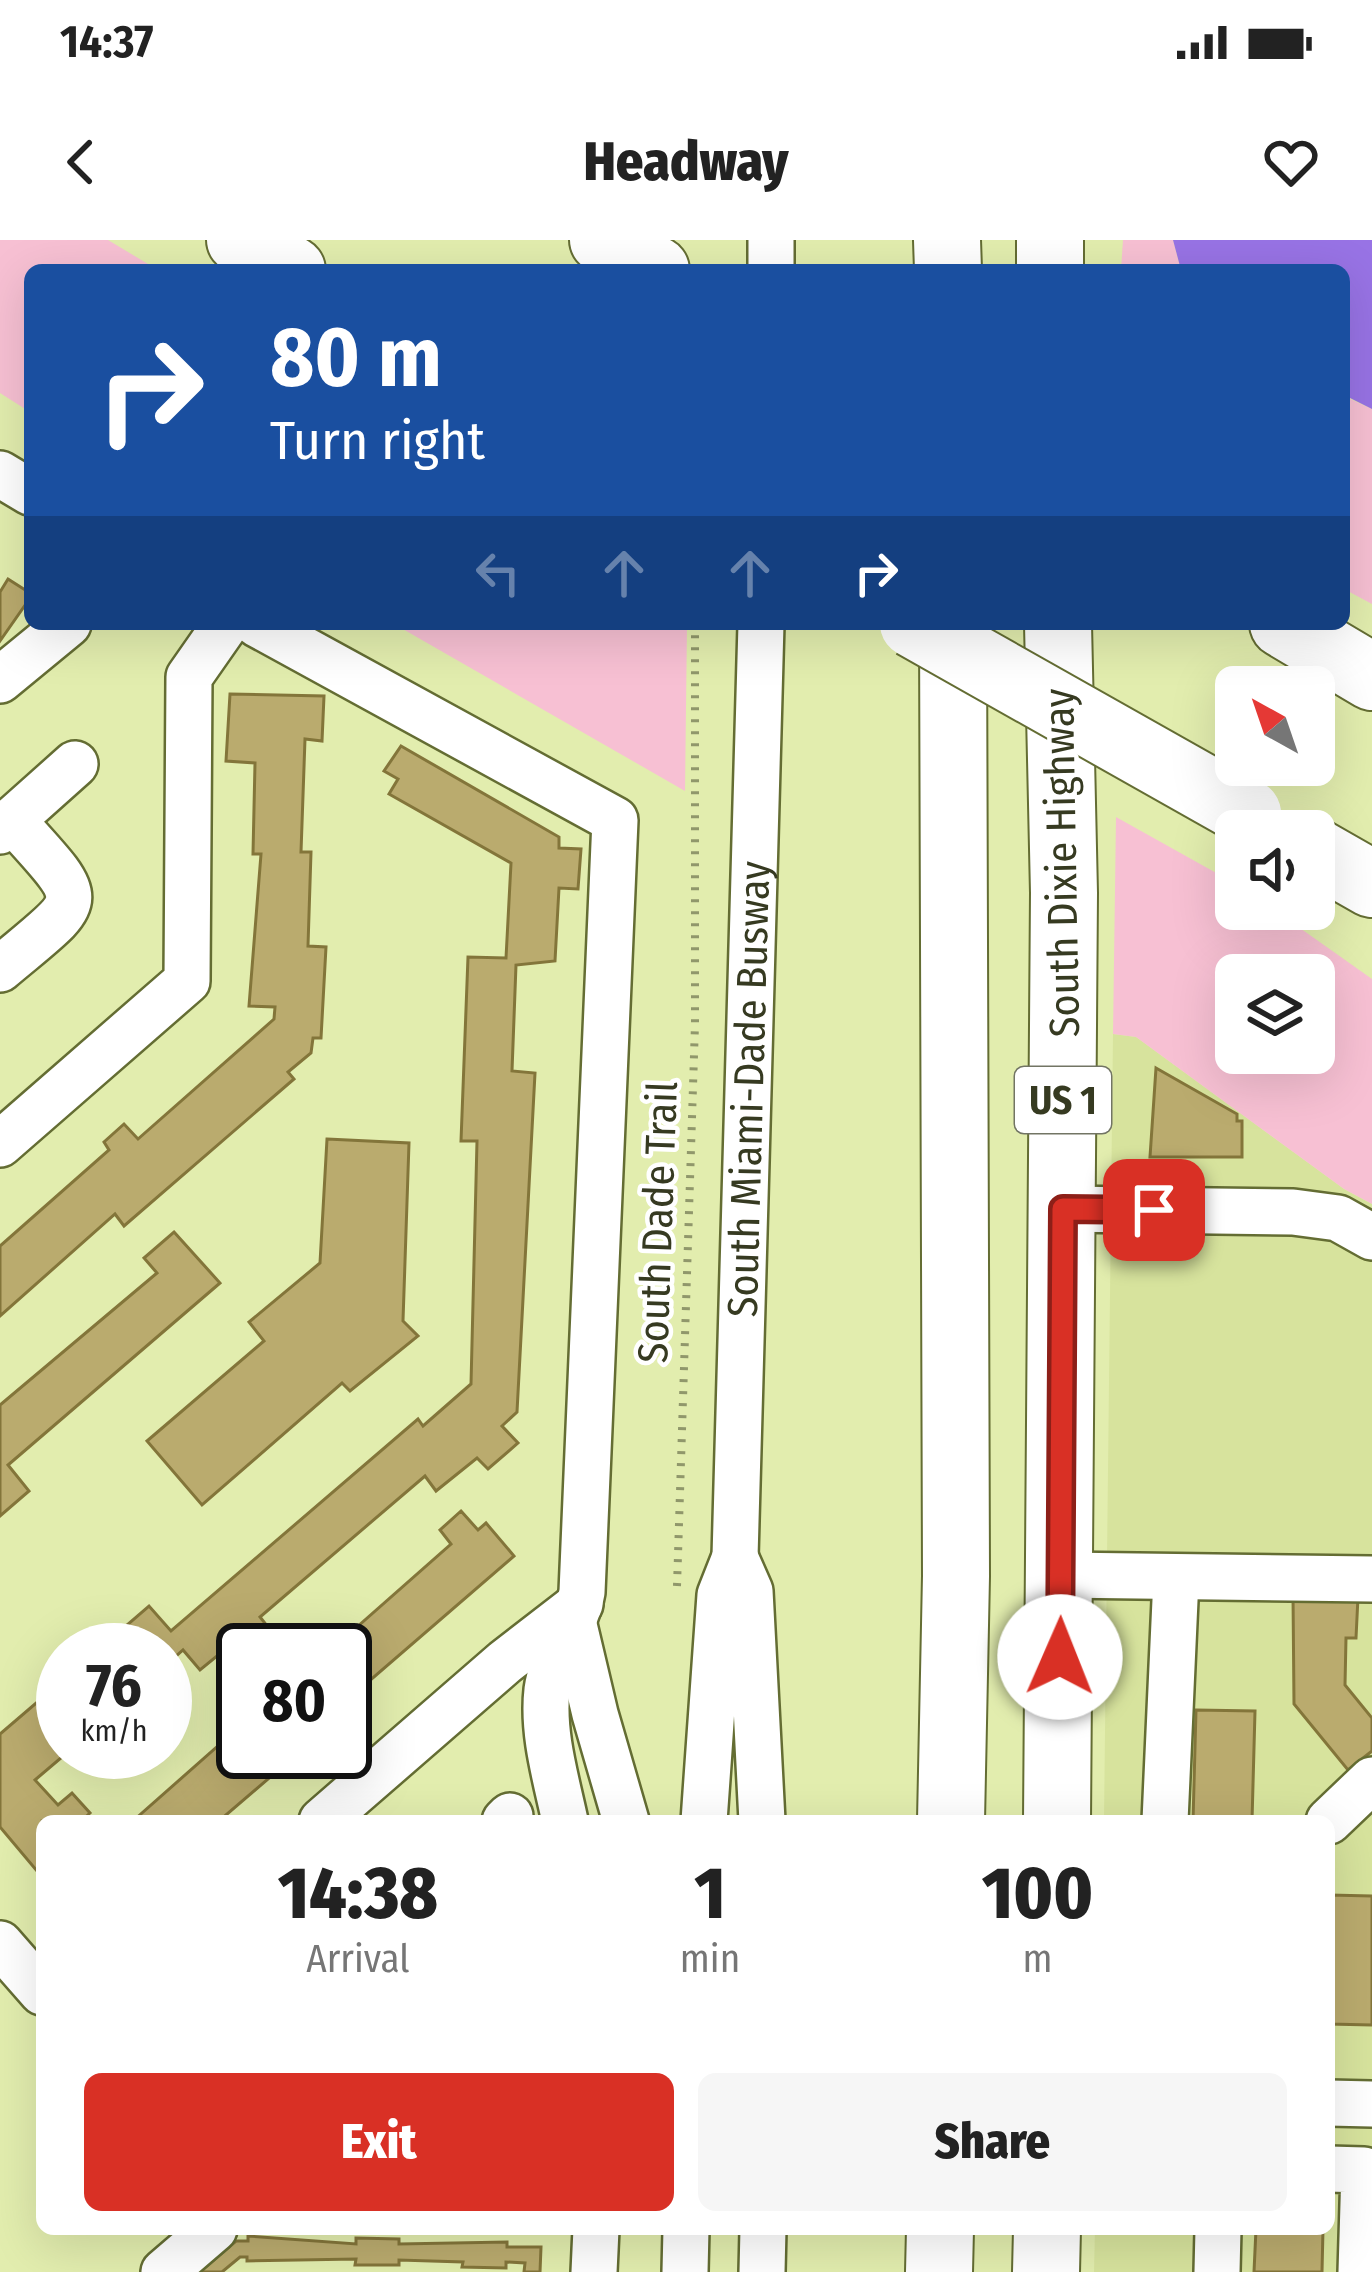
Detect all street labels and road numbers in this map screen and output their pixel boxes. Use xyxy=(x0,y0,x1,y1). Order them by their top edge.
street label: South Dixie Highway xyxy=(1034,688,1090,1038)
street label: South Miami-Dade Busway xyxy=(718,860,780,1318)
road number: US 1 xyxy=(1015,1067,1111,1133)
street label: South Dade Trail xyxy=(628,1080,688,1364)

